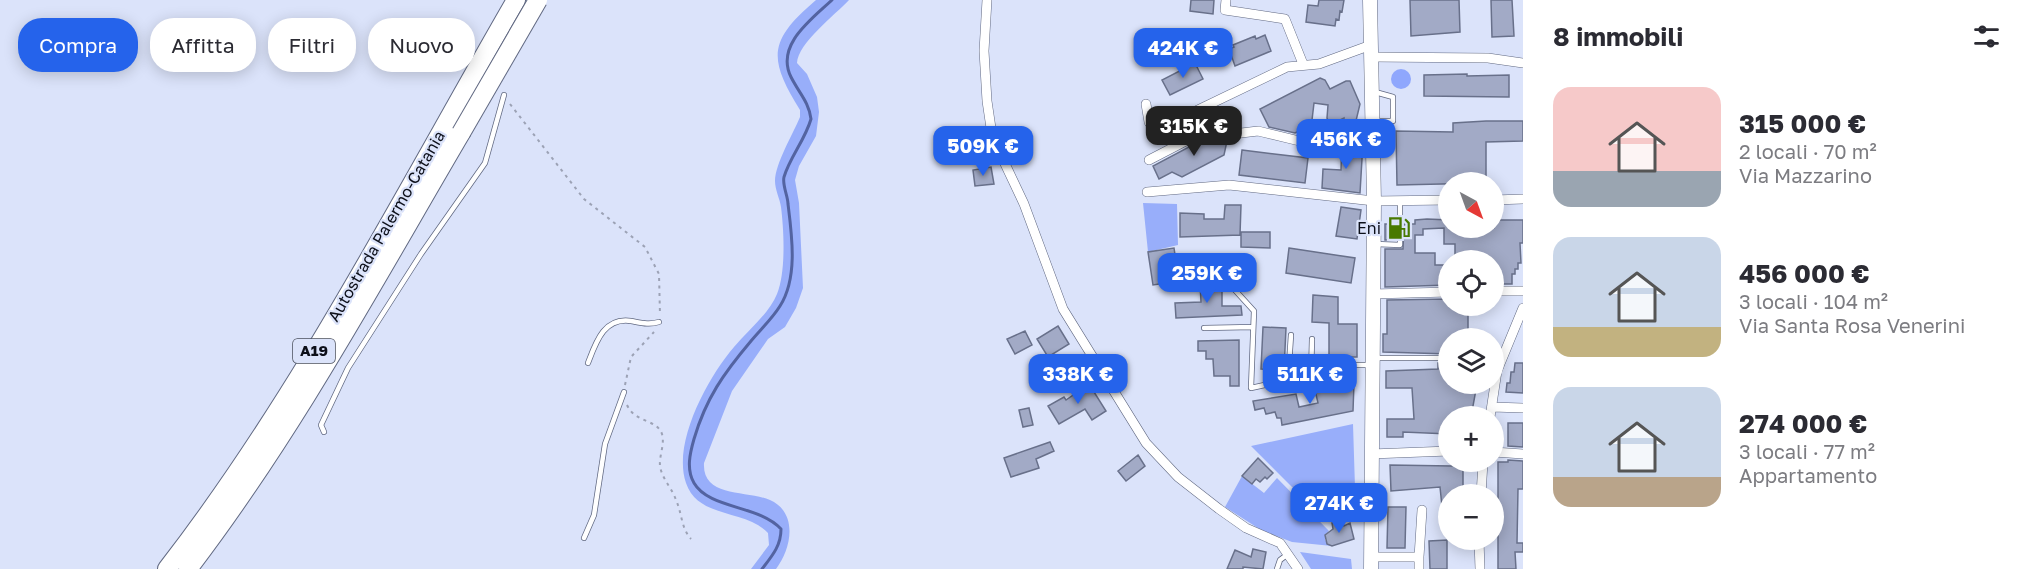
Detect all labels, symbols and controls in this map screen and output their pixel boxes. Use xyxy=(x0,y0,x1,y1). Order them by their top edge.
chip: Compra xyxy=(18,18,138,72)
chip: Affitta xyxy=(150,18,256,72)
chip: Filtri xyxy=(268,18,356,72)
chip: Nuovo xyxy=(368,18,475,72)
icon: filters xyxy=(1970,20,2003,53)
text: 8 immobili xyxy=(1553,21,1683,52)
pin: 424K € xyxy=(1134,28,1232,79)
text: 424K € xyxy=(1148,35,1218,59)
pin: 315K € xyxy=(1145,106,1243,157)
text: 315 000 € xyxy=(1739,108,1866,139)
icon: home xyxy=(1601,111,1673,183)
text: 315K € xyxy=(1160,113,1228,137)
pin: 456K € xyxy=(1297,119,1395,170)
pin: 509K € xyxy=(934,126,1032,177)
text: 456K € xyxy=(1311,126,1382,150)
street label: Autostrada Palermo-Catania xyxy=(323,127,449,325)
text: 509K € xyxy=(947,133,1019,157)
text: 2 locali · 70 m² xyxy=(1739,139,1877,163)
text: Via Mazzarino xyxy=(1739,163,1872,187)
north arrow xyxy=(1438,172,1504,238)
map controls xyxy=(1438,172,1504,550)
fuel station icon: Eni xyxy=(1386,215,1412,241)
place label: Eni xyxy=(1357,218,1381,238)
button: locate xyxy=(1438,250,1504,316)
pin: 259K € xyxy=(1158,253,1256,304)
text: 456 000 € xyxy=(1739,258,1870,289)
text: 259K € xyxy=(1172,260,1242,284)
icon: home xyxy=(1601,261,1673,333)
text: 3 locali · 104 m² xyxy=(1739,289,1888,313)
text: Via Santa Rosa Venerini xyxy=(1739,313,1965,337)
button: layers xyxy=(1438,328,1504,394)
road number: A19 xyxy=(293,339,335,363)
pin: 338K € xyxy=(1029,354,1127,405)
pin: 511K € xyxy=(1261,354,1359,405)
text: 338K € xyxy=(1043,361,1113,385)
text: 511K € xyxy=(1277,361,1343,385)
button: + xyxy=(1438,406,1504,472)
text: 274 000 € xyxy=(1739,408,1867,439)
icon: home xyxy=(1601,411,1673,483)
text: 3 locali · 77 m² xyxy=(1739,439,1875,463)
text: Appartamento xyxy=(1739,463,1877,487)
pin: 274K € xyxy=(1290,483,1388,534)
button: − xyxy=(1438,484,1504,550)
text: 274K € xyxy=(1304,490,1374,514)

